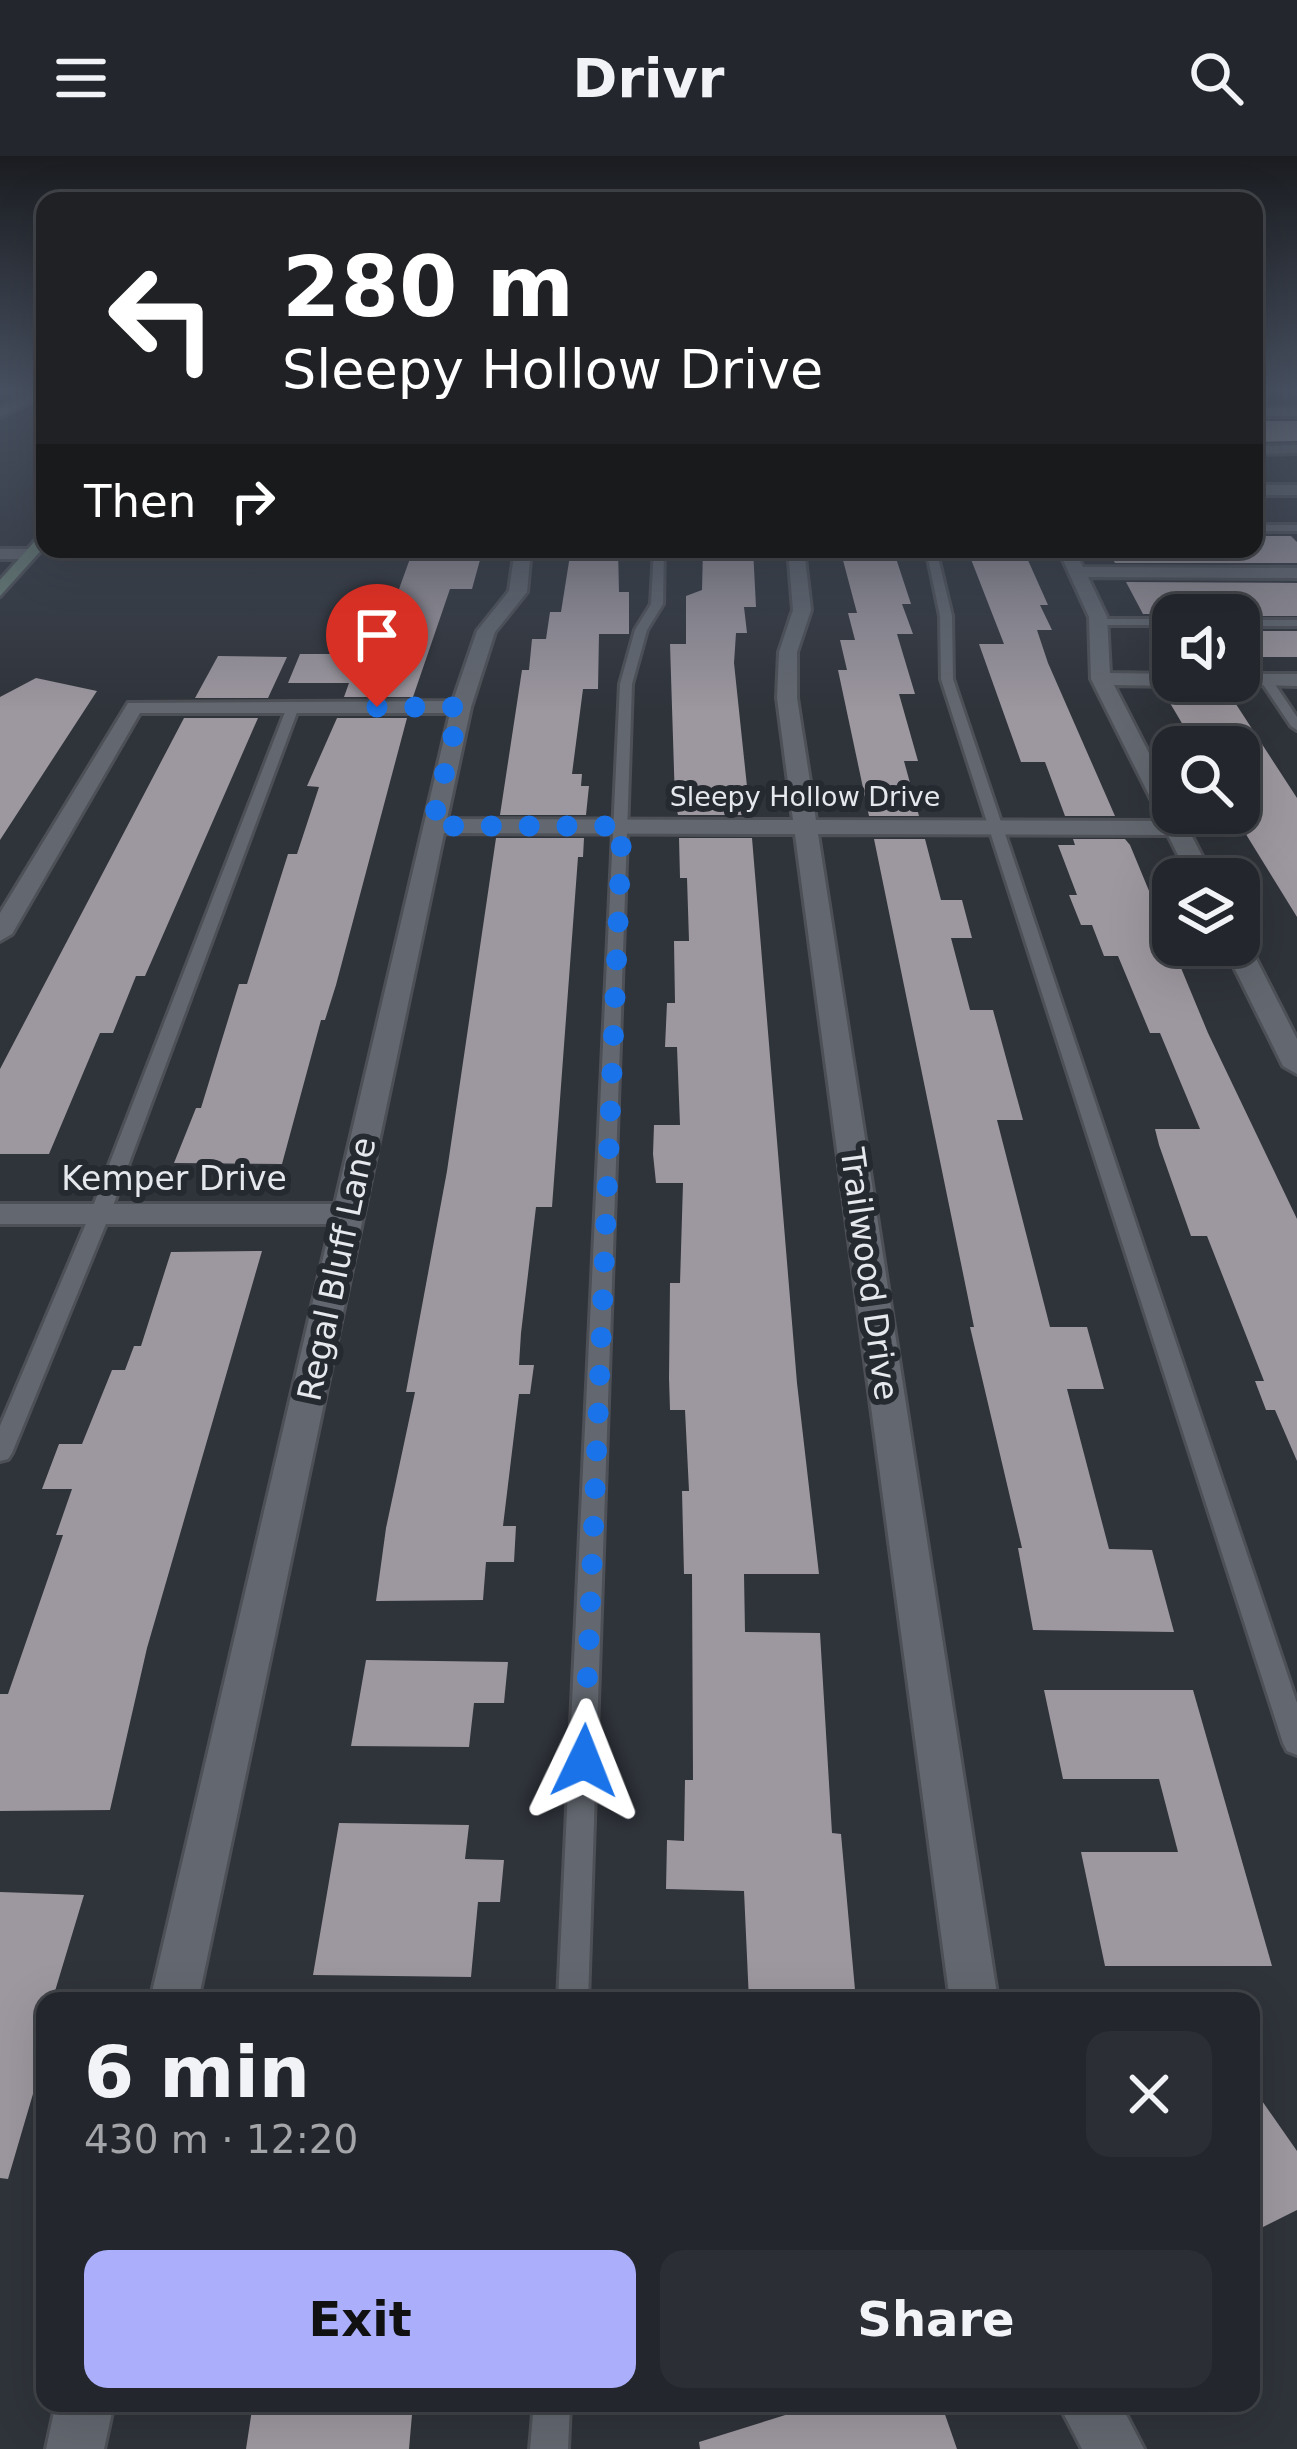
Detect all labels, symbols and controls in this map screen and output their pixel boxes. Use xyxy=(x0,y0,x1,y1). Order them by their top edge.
icon: menu xyxy=(48,45,114,111)
icon: search xyxy=(1183,45,1249,111)
text: Drivr xyxy=(573,47,724,110)
text: 280 m xyxy=(282,238,574,336)
icon: left xyxy=(84,240,240,396)
text: Sleepy Hollow Drive xyxy=(282,338,823,401)
icon: right xyxy=(220,468,286,534)
text: Then xyxy=(84,475,196,528)
pin xyxy=(326,584,428,707)
map controls xyxy=(1152,594,1260,966)
button: sound xyxy=(1152,594,1260,702)
icon: arrive xyxy=(344,602,410,668)
button: search xyxy=(1152,726,1260,834)
street label: Sleepy Hollow Drive xyxy=(670,781,940,812)
button: layers xyxy=(1152,858,1260,966)
street label: Regal Bluff Lane xyxy=(290,1134,383,1404)
street label: Trailwood Drive xyxy=(832,1144,907,1403)
street label: Kemper Drive xyxy=(61,1159,287,1198)
position arrow xyxy=(521,1698,647,1824)
text: 6 min xyxy=(84,2030,310,2114)
button: close xyxy=(1086,2031,1212,2157)
text: 430 m · 12:20 xyxy=(84,2117,358,2162)
button: Exit xyxy=(84,2250,636,2388)
button: Share xyxy=(660,2250,1212,2388)

